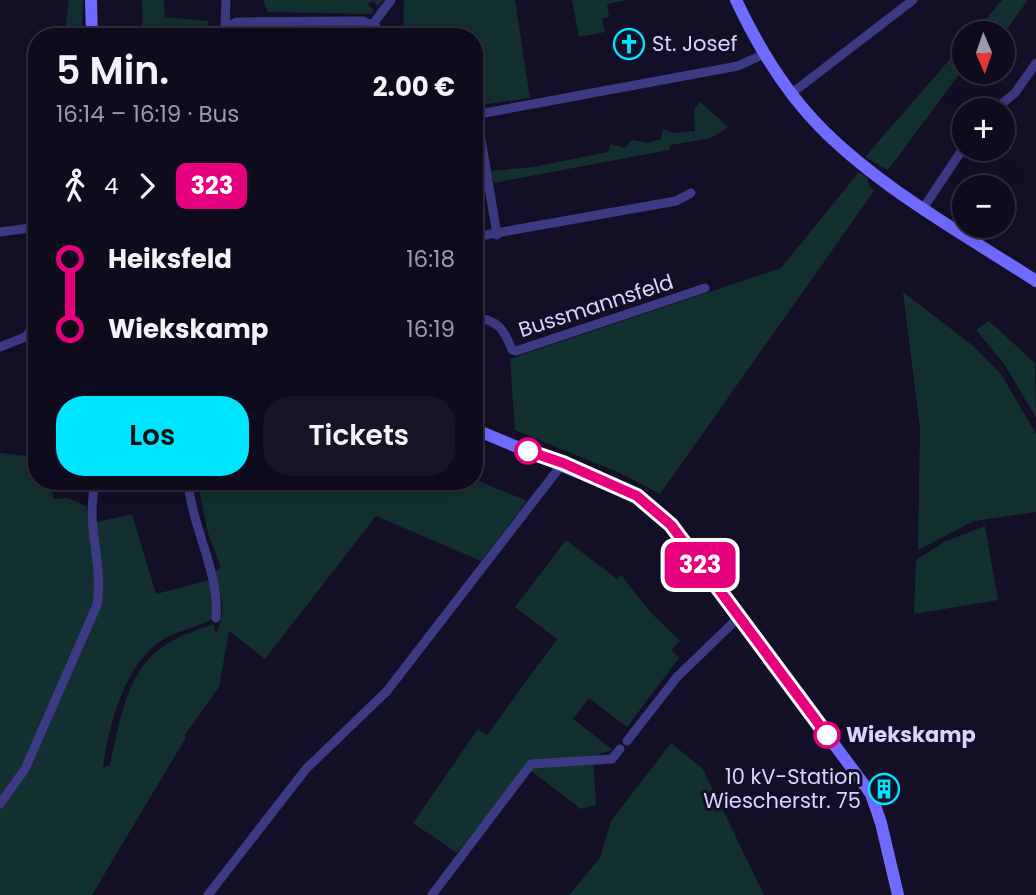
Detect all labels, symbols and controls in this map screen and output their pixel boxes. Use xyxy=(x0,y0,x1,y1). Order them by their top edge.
north arrow xyxy=(952,21,1015,84)
map controls xyxy=(952,21,1015,238)
church icon: St. Josef xyxy=(612,27,646,61)
place label: St. Josef xyxy=(652,29,738,58)
text: 5 Min. xyxy=(56,44,169,97)
text: 2.00 € xyxy=(373,69,455,105)
text: 16:14 – 16:19 · Bus xyxy=(56,98,239,130)
button: + xyxy=(952,98,1015,161)
icon: walk xyxy=(56,167,94,205)
icon: forward xyxy=(128,167,166,205)
text: 323 xyxy=(190,169,233,202)
text: 4 xyxy=(104,170,118,202)
button: − xyxy=(952,175,1015,238)
text: Heiksfeld xyxy=(108,241,232,277)
text: 16:18 xyxy=(406,243,455,275)
street label: Bussmannsfeld xyxy=(515,267,677,344)
text: Wiekskamp xyxy=(108,311,269,347)
text: 16:19 xyxy=(406,313,455,345)
button: Los xyxy=(56,396,249,476)
button: Tickets xyxy=(263,396,455,476)
unlabelled marker xyxy=(515,438,541,464)
line badge: 323 xyxy=(660,542,740,588)
text: 323 xyxy=(679,548,721,581)
place label: Wiekskamp xyxy=(846,720,976,749)
marker: Wiekskamp xyxy=(814,722,840,748)
place label: 10 kV-Station Wiescherstr. 75 xyxy=(703,762,861,815)
building icon: 10 kV-Station Wiescherstr. 75 xyxy=(867,772,901,806)

